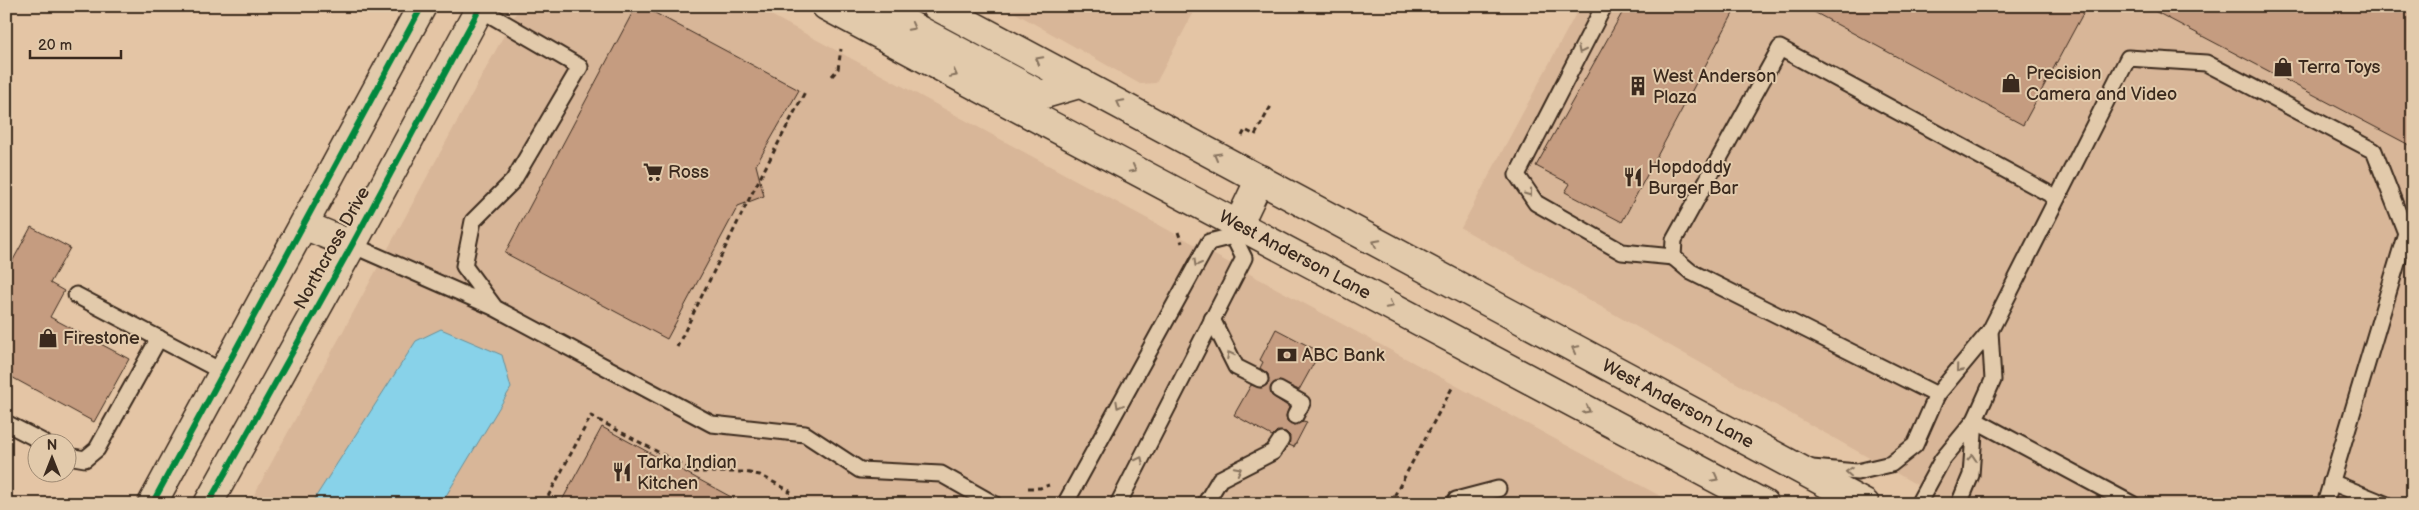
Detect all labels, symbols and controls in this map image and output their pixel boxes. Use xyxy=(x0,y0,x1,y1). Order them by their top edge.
one-way arrow xyxy=(907,21,916,31)
scale bar xyxy=(30,28,121,60)
text: 20 m xyxy=(38,36,72,55)
one-way arrow xyxy=(1577,44,1587,53)
one-way arrow xyxy=(1035,56,1044,66)
shop icon: Terra Toys xyxy=(2272,56,2294,78)
place label: Terra Toys xyxy=(2298,57,2381,78)
place label: Precision Camera and Video xyxy=(2026,63,2177,105)
place label: West Anderson Plaza xyxy=(1653,66,1776,108)
one-way arrow xyxy=(949,68,958,78)
shop icon: Precision Camera and Video xyxy=(2000,72,2022,94)
building icon: West Anderson Plaza xyxy=(1627,75,1649,97)
one-way arrow xyxy=(1116,100,1125,110)
one-way arrow xyxy=(1213,152,1222,162)
place label: Hopdoddy Burger Bar xyxy=(1648,157,1738,199)
supermarket icon: Ross xyxy=(642,161,664,183)
place label: Ross xyxy=(668,162,709,183)
one-way arrow xyxy=(1128,163,1137,173)
restaurant icon: Hopdoddy Burger Bar xyxy=(1622,166,1644,188)
street label: Northcross Drive xyxy=(290,183,375,313)
one-way arrow xyxy=(1523,187,1532,196)
street label: West Anderson Lane xyxy=(1215,206,1375,304)
one-way arrow xyxy=(1372,239,1381,249)
one-way arrow xyxy=(1194,258,1204,267)
one-way arrow xyxy=(1384,299,1393,309)
shop icon: Firestone xyxy=(37,327,59,349)
place label: Firestone xyxy=(63,328,140,349)
bank icon: ABC Bank xyxy=(1276,344,1298,366)
place label: ABC Bank xyxy=(1302,345,1385,366)
one-way arrow xyxy=(1571,345,1580,355)
one-way arrow xyxy=(1226,351,1236,360)
street label: West Anderson Lane xyxy=(1598,355,1758,453)
one-way arrow xyxy=(1956,363,1965,372)
one-way arrow xyxy=(1115,400,1125,409)
one-way arrow xyxy=(1582,404,1591,414)
north arrow xyxy=(28,432,78,482)
text: N xyxy=(47,437,57,454)
place label: Tarka Indian Kitchen xyxy=(637,452,737,494)
one-way arrow xyxy=(1967,453,1978,461)
one-way arrow xyxy=(1134,457,1144,466)
restaurant icon: Tarka Indian Kitchen xyxy=(611,461,633,483)
one-way arrow xyxy=(1233,466,1242,476)
one-way arrow xyxy=(1845,466,1853,477)
one-way arrow xyxy=(1710,472,1719,482)

